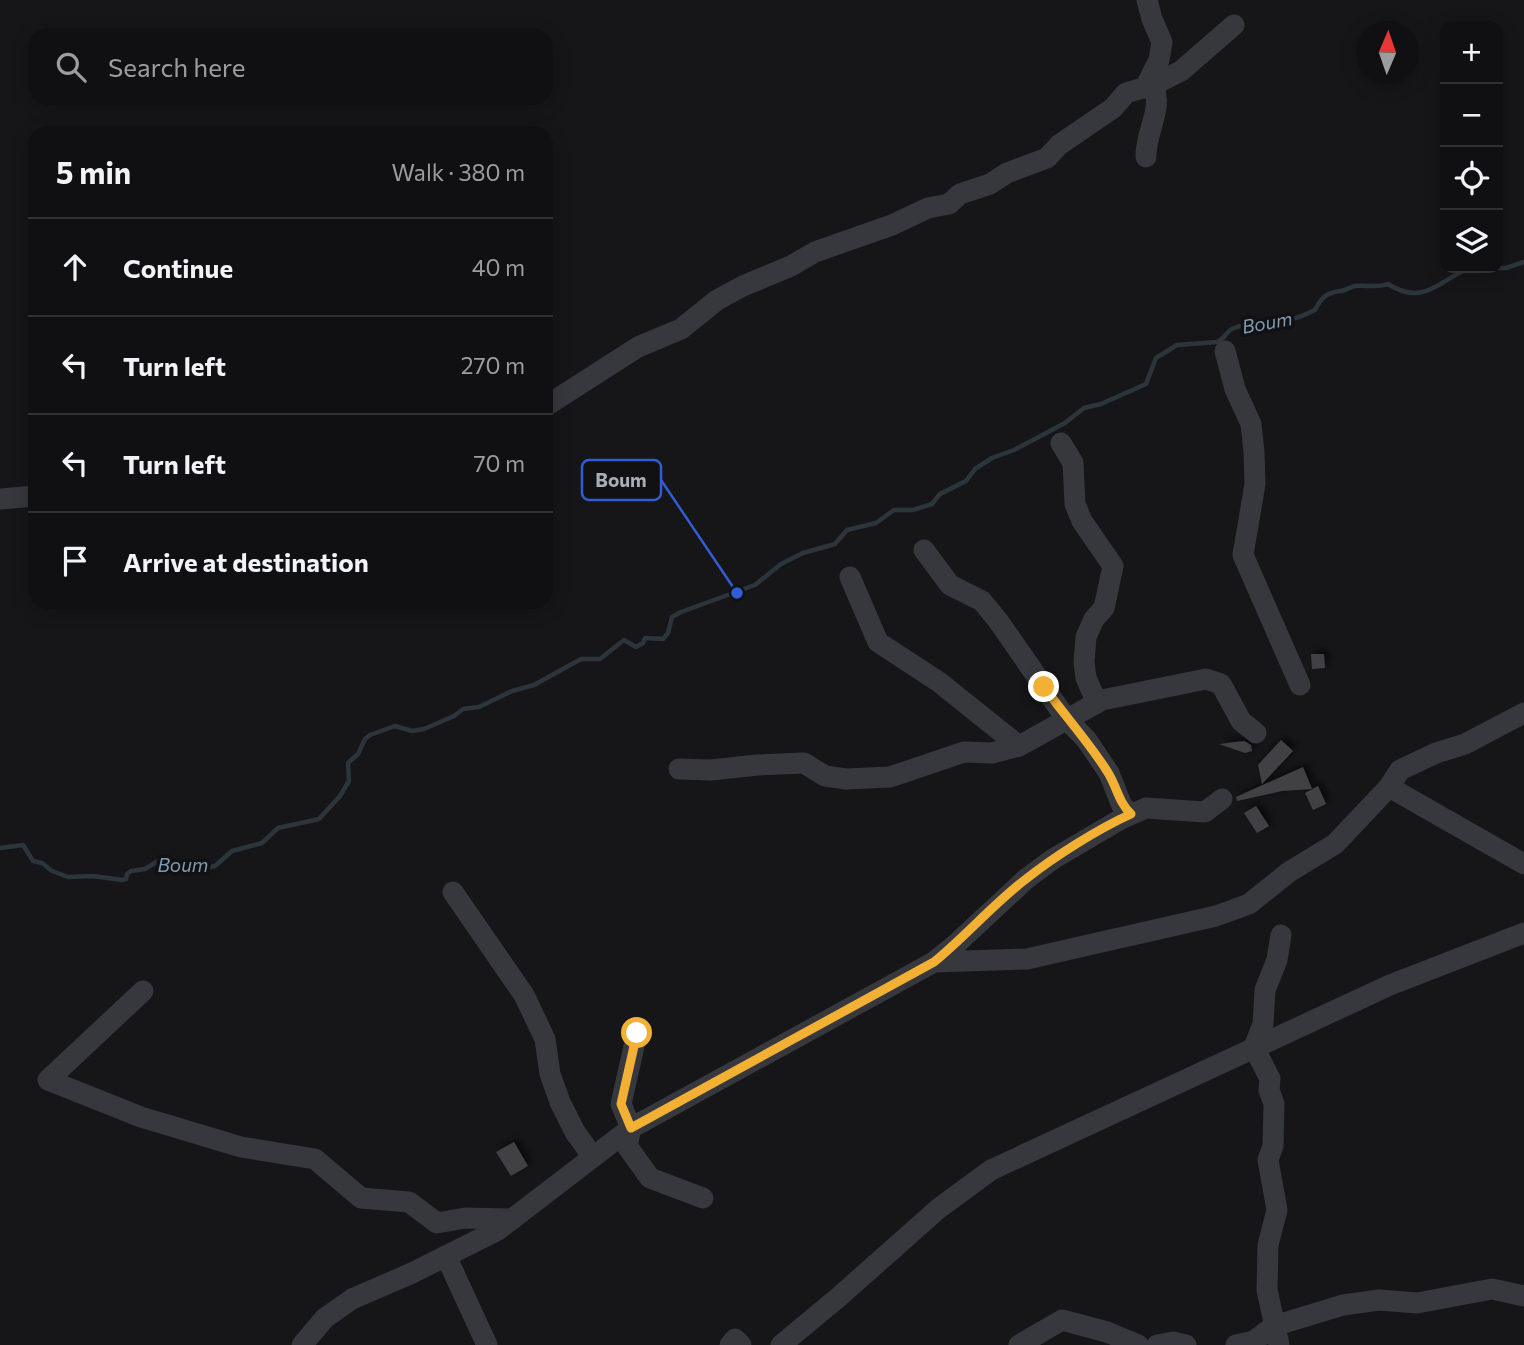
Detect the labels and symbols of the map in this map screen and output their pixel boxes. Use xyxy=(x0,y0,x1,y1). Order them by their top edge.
north arrow xyxy=(1356,21,1419,84)
water label: Boum xyxy=(1240,306,1294,338)
callout: Boum xyxy=(582,460,661,500)
text: Boum xyxy=(595,468,647,491)
route end xyxy=(1028,671,1059,702)
water label: Boum xyxy=(158,853,208,876)
route start xyxy=(621,1017,652,1048)

